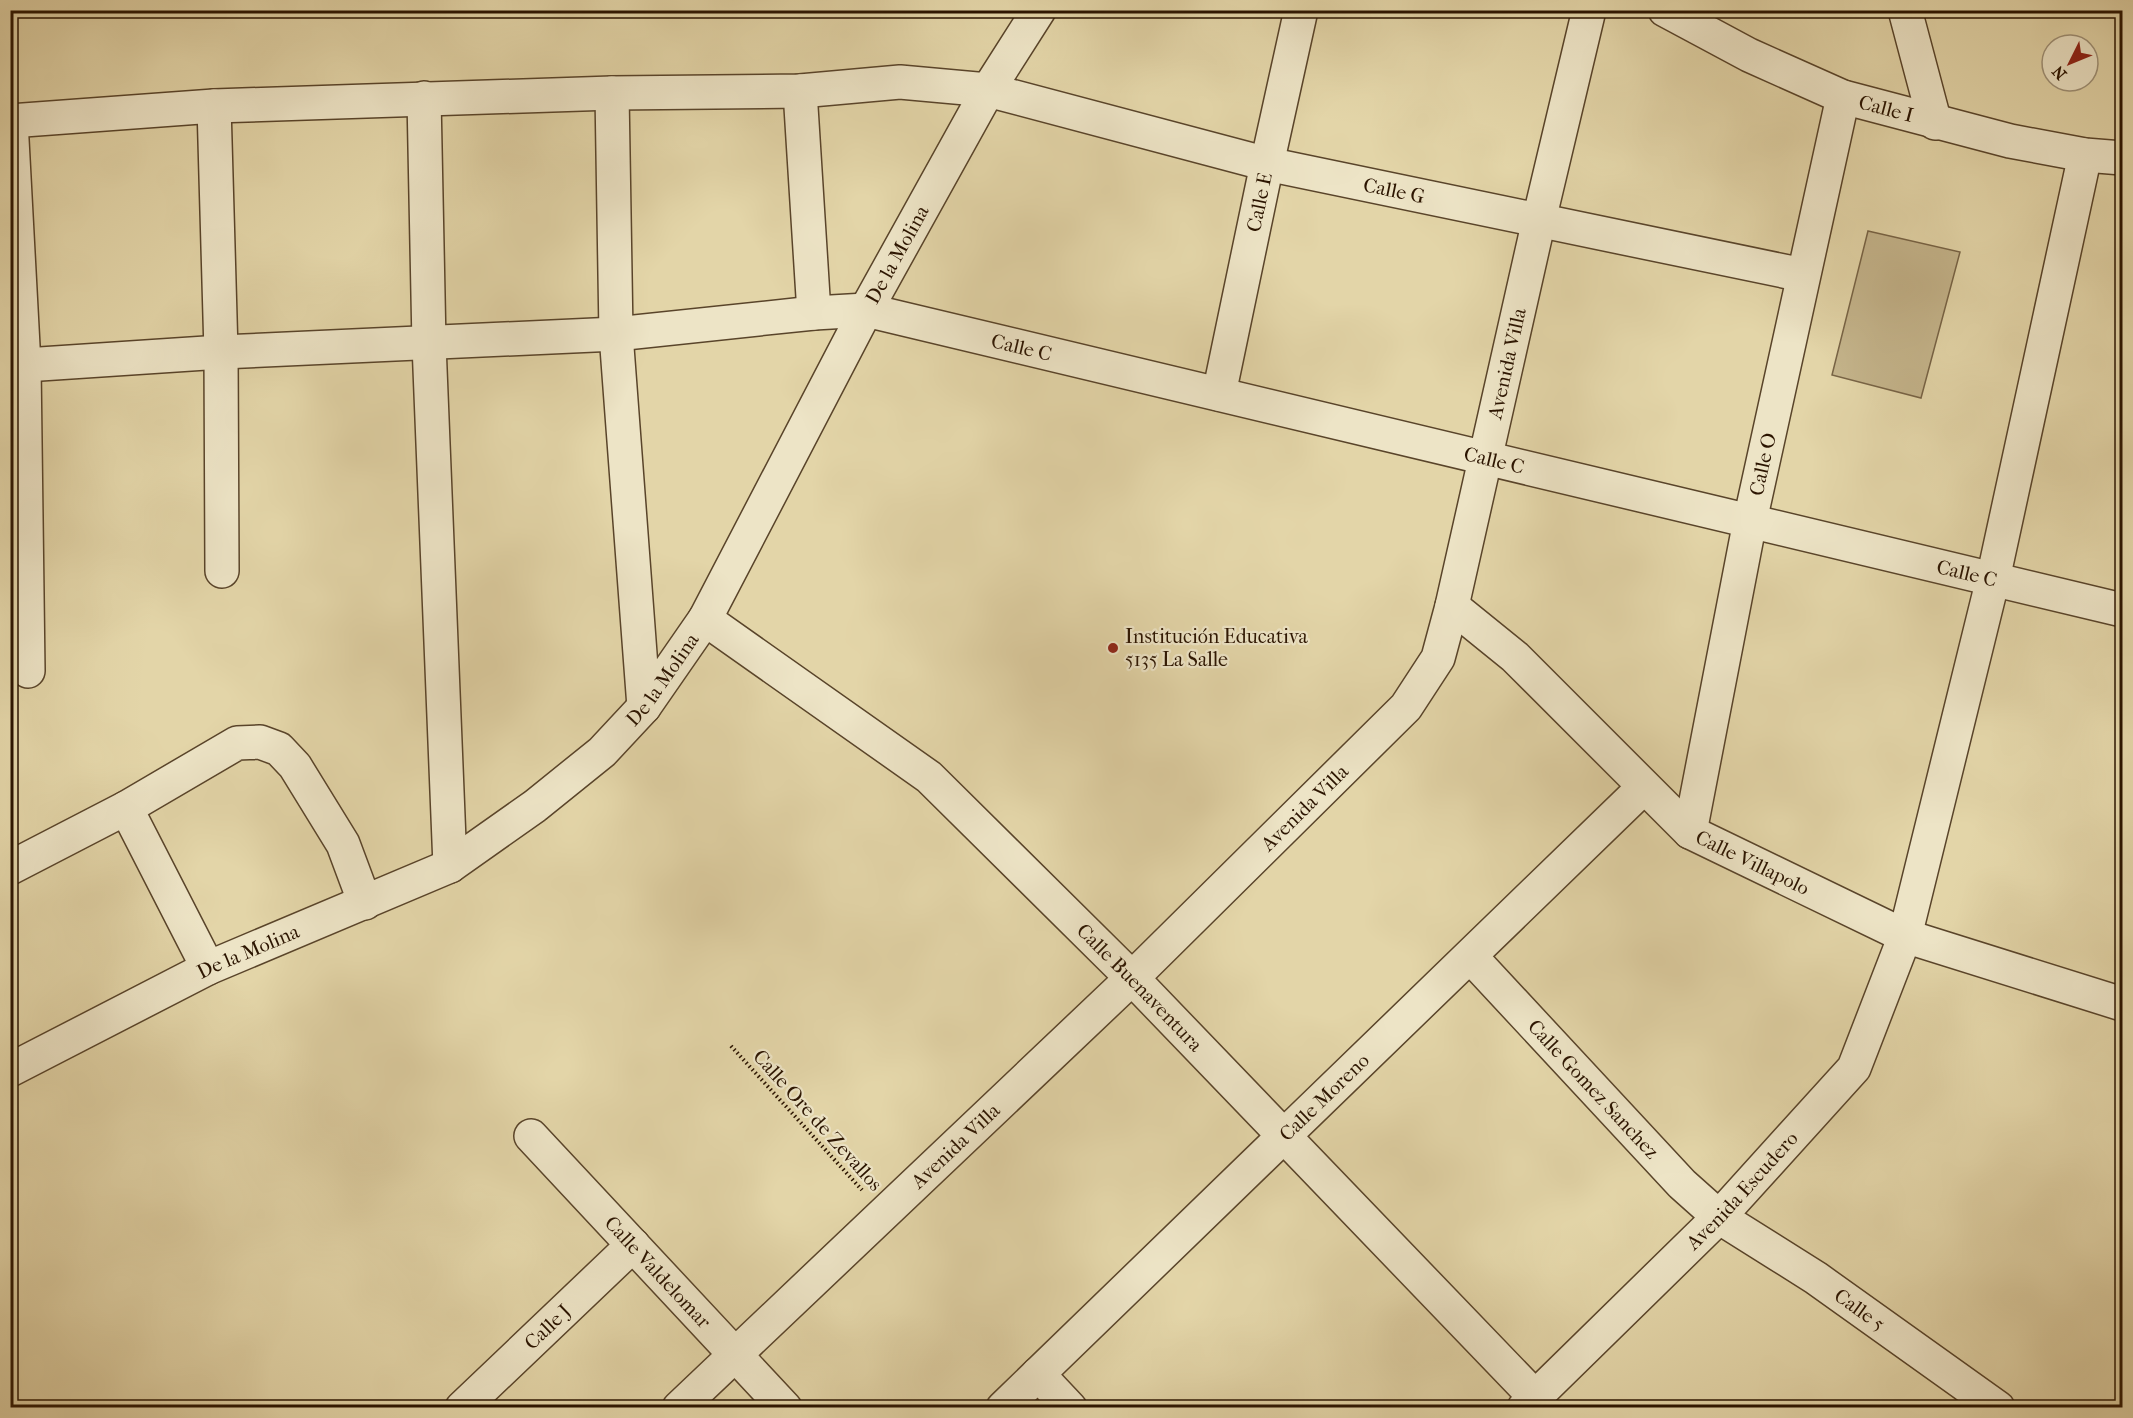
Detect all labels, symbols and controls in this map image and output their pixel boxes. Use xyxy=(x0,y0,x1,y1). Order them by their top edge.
north arrow xyxy=(2040,33,2100,93)
text: N xyxy=(2048,61,2070,84)
street label: Calle I xyxy=(1856,91,1916,127)
street label: Calle E xyxy=(1242,170,1277,234)
street label: Calle G xyxy=(1361,173,1427,208)
street label: De la Molina xyxy=(861,201,934,308)
street label: Avenida Villa xyxy=(1483,305,1531,422)
street label: Calle C xyxy=(989,329,1054,366)
street label: Calle O xyxy=(1745,431,1781,498)
street label: Calle C xyxy=(1462,442,1527,479)
street label: Calle C xyxy=(1934,555,1999,592)
place label: Institución Educativa 5135 La Salle xyxy=(1125,625,1308,671)
street label: De la Molina xyxy=(621,628,704,731)
marker: Institución Educativa 5135 La Salle xyxy=(1106,641,1120,655)
street label: Avenida Villa xyxy=(1256,759,1354,857)
street label: Calle Villapolo xyxy=(1692,825,1813,900)
street label: Calle Buenaventura xyxy=(1072,919,1208,1057)
street label: De la Molina xyxy=(193,920,303,984)
street label: Calle Gomez Sanchez xyxy=(1523,1015,1663,1164)
street label: Calle Ore de Zevallos xyxy=(748,1045,887,1196)
street label: Calle Moreno xyxy=(1275,1049,1374,1146)
street label: Avenida Villa xyxy=(906,1098,1005,1194)
street label: Avenida Escudero xyxy=(1681,1127,1803,1255)
street label: Calle Valdelomar xyxy=(600,1211,716,1333)
street label: Calle 5 xyxy=(1830,1284,1889,1336)
street label: Calle J xyxy=(520,1300,576,1354)

